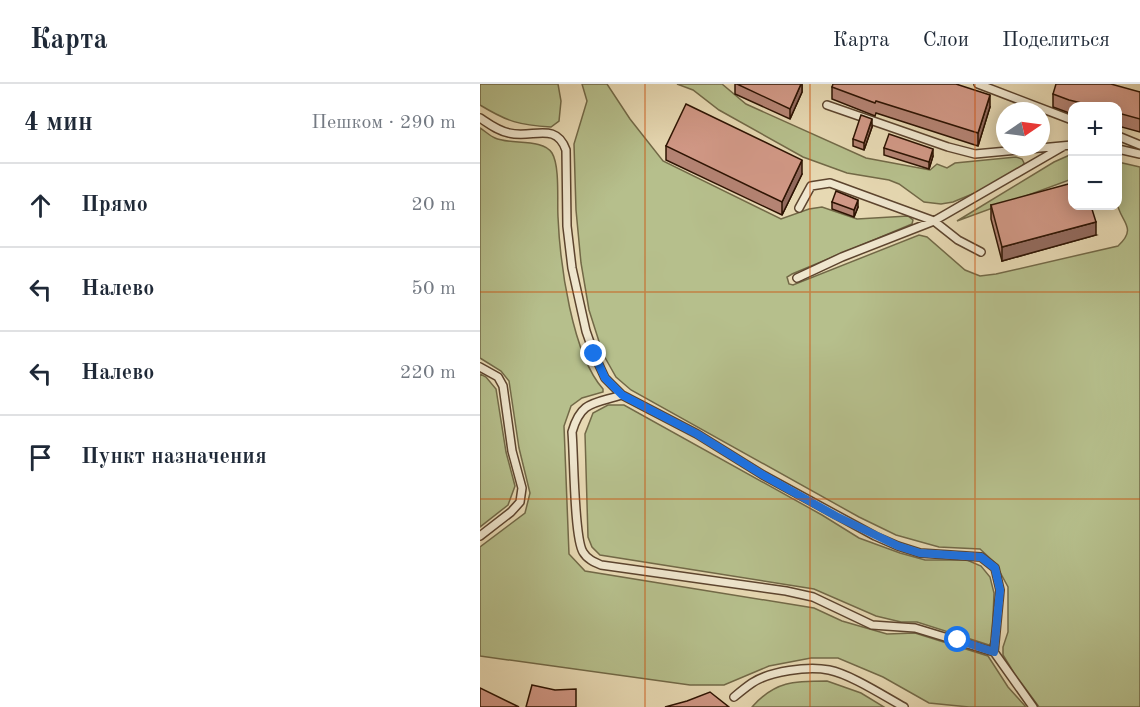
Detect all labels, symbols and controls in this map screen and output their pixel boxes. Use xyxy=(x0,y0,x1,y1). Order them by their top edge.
text: Карта xyxy=(30,27,108,55)
text: Карта xyxy=(833,30,890,51)
text: Слои xyxy=(923,30,969,51)
text: Поделиться xyxy=(1002,30,1110,51)
north arrow xyxy=(996,102,1050,156)
map controls xyxy=(1068,102,1122,210)
button: + xyxy=(1068,102,1122,156)
text: 4 мин xyxy=(24,110,93,136)
text: Пешком · 290 m xyxy=(311,113,456,133)
button: − xyxy=(1068,156,1122,210)
icon: ahead xyxy=(24,189,57,222)
text: Прямо xyxy=(81,194,148,216)
text: 20 m xyxy=(411,195,456,215)
icon: left xyxy=(24,273,57,306)
text: Налево xyxy=(81,278,154,300)
text: 50 m xyxy=(411,279,456,299)
route end xyxy=(580,340,606,366)
icon: left xyxy=(24,357,57,390)
text: Налево xyxy=(81,362,154,384)
text: 220 m xyxy=(400,363,456,383)
icon: arrive xyxy=(24,441,57,474)
text: Пункт назначения xyxy=(81,446,267,468)
route start xyxy=(944,626,970,652)

